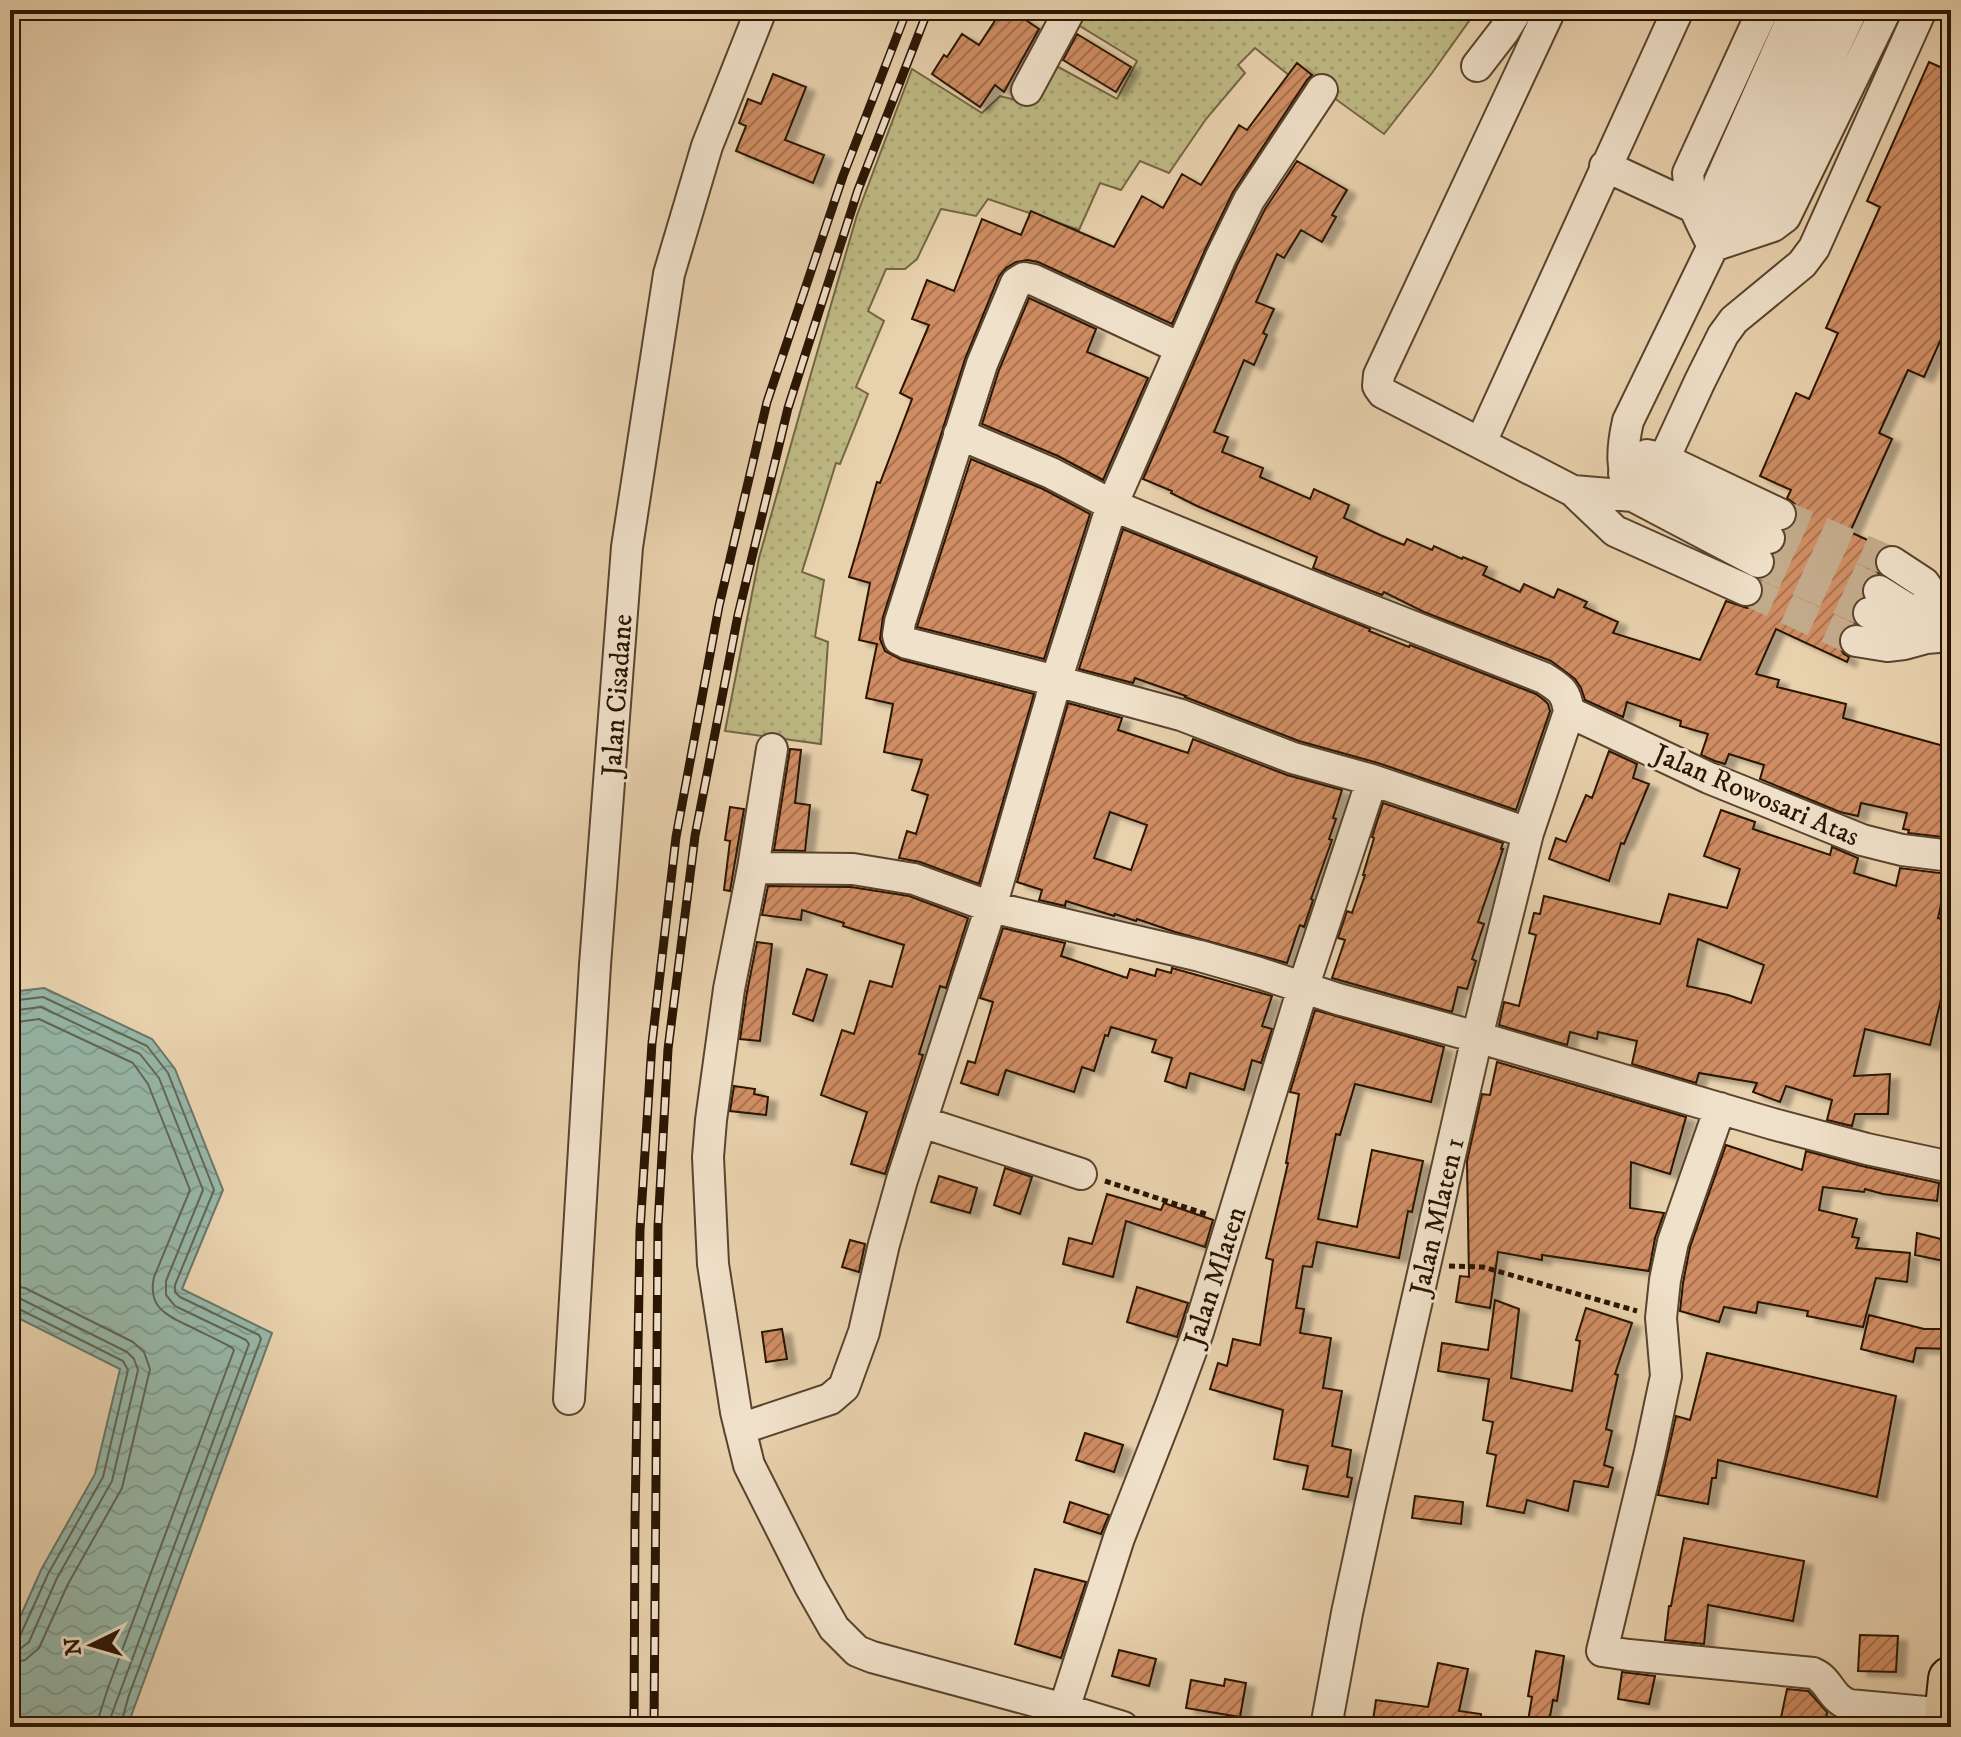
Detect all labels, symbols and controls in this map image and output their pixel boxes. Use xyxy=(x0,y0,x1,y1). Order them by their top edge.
street label: Jalan Cisadane xyxy=(594,613,641,780)
street label: Jalan Rowosari Atas xyxy=(1646,735,1864,854)
street label: Jalan Mlaten 1 xyxy=(1402,1134,1473,1302)
street label: Jalan Mlaten xyxy=(1176,1202,1255,1353)
north arrow xyxy=(52,1605,132,1685)
text: N xyxy=(59,1636,88,1657)

